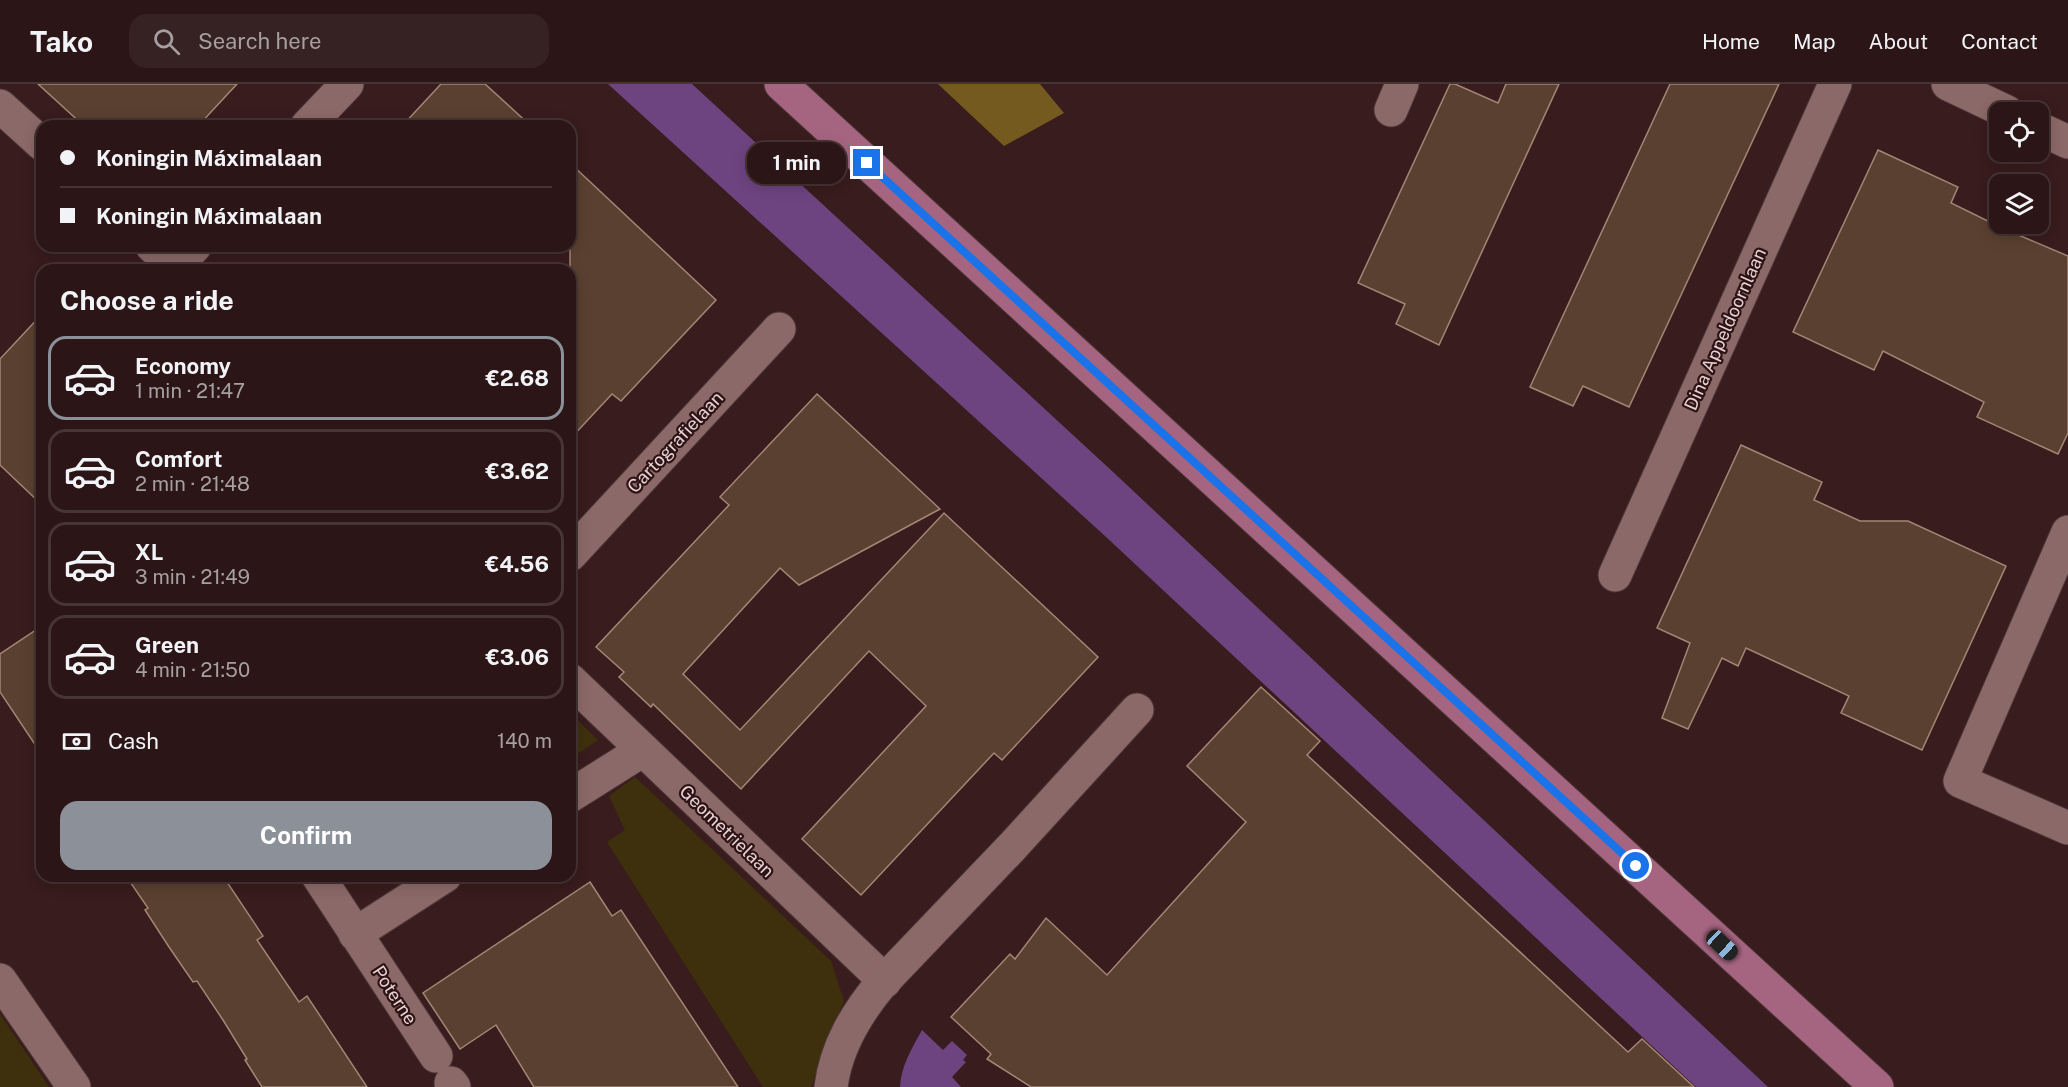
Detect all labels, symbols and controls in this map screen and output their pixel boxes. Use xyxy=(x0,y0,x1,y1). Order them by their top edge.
search box xyxy=(129,14,549,68)
text: Tako xyxy=(30,25,93,58)
icon: search xyxy=(150,25,183,58)
text: Search here xyxy=(198,28,322,54)
text: Home xyxy=(1702,29,1760,54)
text: Map xyxy=(1793,29,1836,54)
text: About xyxy=(1869,29,1928,54)
text: Contact xyxy=(1961,29,2038,54)
map controls xyxy=(1989,102,2049,234)
button: locate xyxy=(1989,102,2049,162)
callout: 1 min xyxy=(747,142,846,184)
text: Koningin Máximalaan xyxy=(96,145,322,171)
route end xyxy=(853,149,880,176)
text: 1 min xyxy=(772,151,821,175)
button: layers xyxy=(1989,174,2049,234)
text: Koningin Máximalaan xyxy=(96,203,322,229)
street label: Dina Appeldoornlaan xyxy=(1680,245,1770,413)
text: Choose a ride xyxy=(60,284,234,316)
icon: car xyxy=(63,351,117,405)
text: Economy xyxy=(135,353,231,379)
text: €2.68 xyxy=(486,365,549,391)
text: 1 min · 21:47 xyxy=(135,379,245,403)
street label: Cartografielaan xyxy=(623,387,727,497)
icon: car xyxy=(63,444,117,498)
text: Comfort xyxy=(135,446,222,472)
text: €3.62 xyxy=(486,458,549,484)
text: 2 min · 21:48 xyxy=(135,472,250,496)
icon: car xyxy=(63,537,117,591)
text: XL xyxy=(135,539,163,565)
text: €4.56 xyxy=(485,551,549,577)
text: 3 min · 21:49 xyxy=(135,565,250,589)
icon: car xyxy=(63,630,117,684)
text: Green xyxy=(135,632,199,658)
text: €3.06 xyxy=(485,644,549,670)
text: 4 min · 21:50 xyxy=(135,658,250,682)
icon: cash xyxy=(60,725,93,758)
text: Cash xyxy=(108,728,159,754)
text: 140 m xyxy=(497,729,552,753)
street label: Geometrielaan xyxy=(675,781,779,881)
button: Confirm xyxy=(60,801,552,870)
route start xyxy=(1622,852,1649,879)
car xyxy=(1703,926,1741,964)
street label: Poterne xyxy=(368,962,422,1028)

